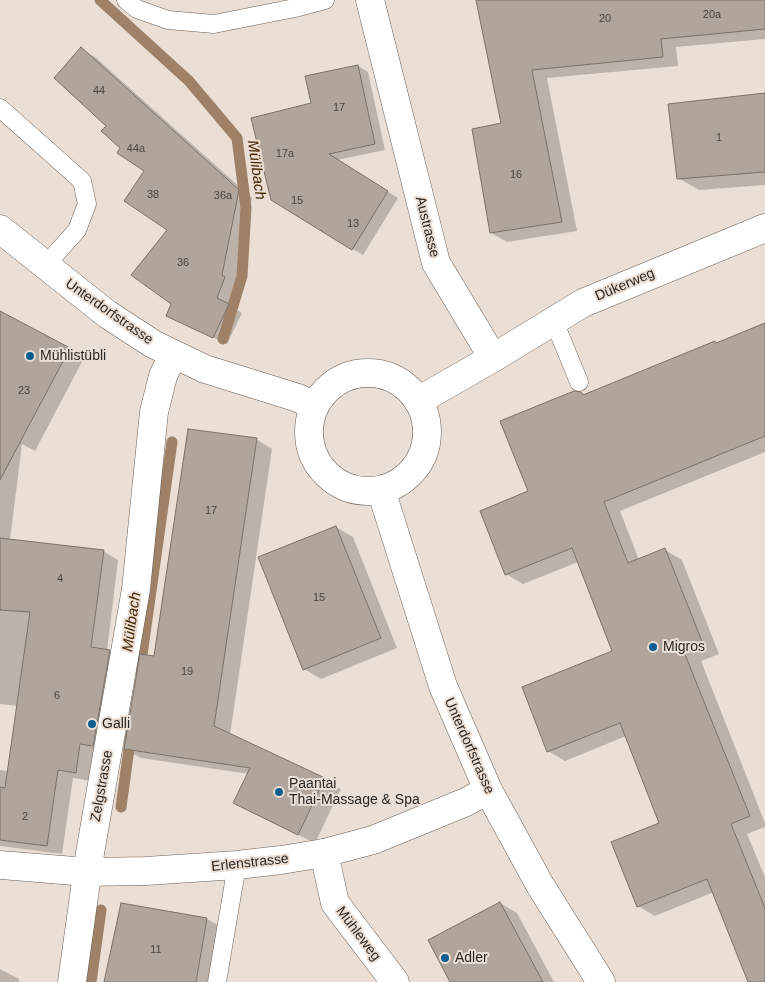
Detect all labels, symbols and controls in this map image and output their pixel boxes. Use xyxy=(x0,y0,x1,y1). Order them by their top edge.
house number: 20a xyxy=(703,8,721,22)
house number: 20 xyxy=(599,12,611,26)
house number: 44 xyxy=(93,84,105,98)
house number: 17 xyxy=(333,101,345,115)
house number: 1 xyxy=(716,131,722,145)
water label: Mülibach xyxy=(243,139,269,201)
house number: 44a xyxy=(127,142,145,156)
house number: 17a xyxy=(276,147,294,161)
house number: 16 xyxy=(510,168,522,182)
house number: 38 xyxy=(147,188,159,202)
house number: 36a xyxy=(214,189,232,203)
house number: 15 xyxy=(291,194,303,208)
street label: Austrasse xyxy=(411,195,443,259)
house number: 13 xyxy=(347,217,359,231)
house number: 36 xyxy=(177,256,189,270)
street label: Dükerweg xyxy=(593,265,657,305)
street label: Unterdorfstrasse xyxy=(62,275,156,349)
place label: Mühlistübli xyxy=(40,348,106,364)
marker: Mühlistübli xyxy=(24,350,36,362)
house number: 23 xyxy=(18,384,30,398)
house number: 17 xyxy=(205,504,217,518)
house number: 4 xyxy=(57,572,63,586)
water label: Mülibach xyxy=(119,591,145,653)
house number: 15 xyxy=(313,591,325,605)
place label: Migros xyxy=(663,639,705,655)
marker: Migros xyxy=(647,641,659,653)
house number: 19 xyxy=(181,665,193,679)
house number: 6 xyxy=(54,689,60,703)
street label: Unterdorfstrasse xyxy=(440,695,498,797)
place label: Galli xyxy=(102,716,130,732)
marker: Galli xyxy=(86,718,98,730)
street label: Zelgstrasse xyxy=(87,749,117,823)
place label: Paantai Thai-Massage & Spa xyxy=(289,776,420,809)
marker: Paantai Thai-Massage & Spa xyxy=(273,786,285,798)
house number: 2 xyxy=(22,810,28,824)
street label: Erlenstrasse xyxy=(210,851,290,875)
street label: Mühleweg xyxy=(332,903,384,965)
house number: 11 xyxy=(150,943,162,957)
place label: Adler xyxy=(455,950,488,966)
marker: Adler xyxy=(439,952,451,964)

